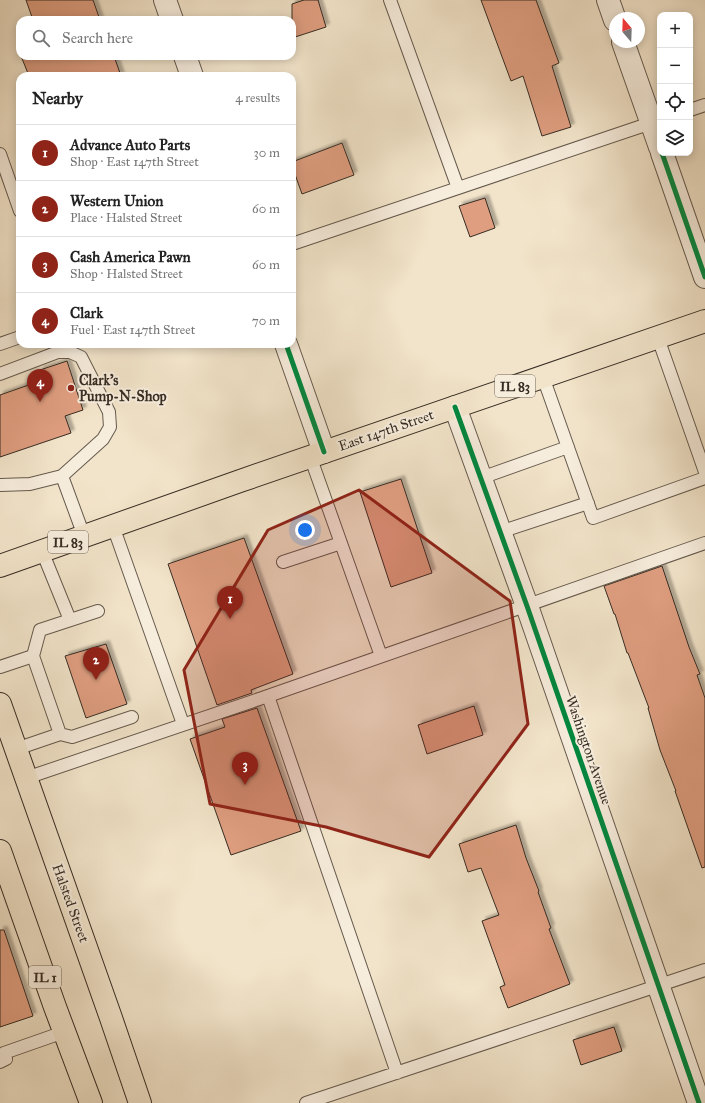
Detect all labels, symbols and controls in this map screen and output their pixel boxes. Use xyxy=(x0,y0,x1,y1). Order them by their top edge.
north arrow xyxy=(609,12,645,48)
map controls xyxy=(657,12,693,156)
button: + xyxy=(657,12,693,48)
search box xyxy=(16,16,296,60)
icon: search xyxy=(30,27,52,49)
text: Search here xyxy=(62,29,133,47)
button: − xyxy=(657,48,693,84)
button: locate xyxy=(657,84,693,120)
text: Nearby xyxy=(32,88,83,109)
text: 4 results xyxy=(235,90,280,106)
button: layers xyxy=(657,120,693,156)
text: Advance Auto Parts xyxy=(70,136,190,154)
text: 1 xyxy=(42,145,48,161)
text: 30 m xyxy=(254,145,280,161)
text: Shop · East 147th Street xyxy=(70,154,199,170)
text: Western Union xyxy=(70,192,163,210)
text: 2 xyxy=(42,201,48,217)
text: 60 m xyxy=(252,201,280,217)
text: Place · Halsted Street xyxy=(70,210,182,226)
text: Cash America Pawn xyxy=(70,248,191,266)
text: 3 xyxy=(42,257,48,273)
text: 60 m xyxy=(252,257,280,273)
text: Shop · Halsted Street xyxy=(70,266,183,282)
text: Clark xyxy=(70,304,103,322)
text: 4 xyxy=(41,313,49,329)
text: 70 m xyxy=(252,313,280,329)
text: Fuel · East 147th Street xyxy=(70,322,195,338)
pin: 4 xyxy=(27,369,53,402)
place label: Clark's Pump-N-Shop xyxy=(79,372,167,406)
road number: IL 83 xyxy=(495,375,535,397)
marker: Clark's Pump-N-Shop xyxy=(66,383,76,393)
street label: East 147th Street xyxy=(336,406,436,455)
your location xyxy=(295,520,315,540)
road number: IL 83 xyxy=(48,531,88,553)
pin: 1 xyxy=(217,586,243,619)
pin: 2 xyxy=(83,647,109,680)
street label: Washington Avenue xyxy=(562,693,615,807)
pin: 3 xyxy=(232,752,258,785)
street label: Halsted Street xyxy=(48,861,93,945)
road number: IL 1 xyxy=(29,966,61,988)

